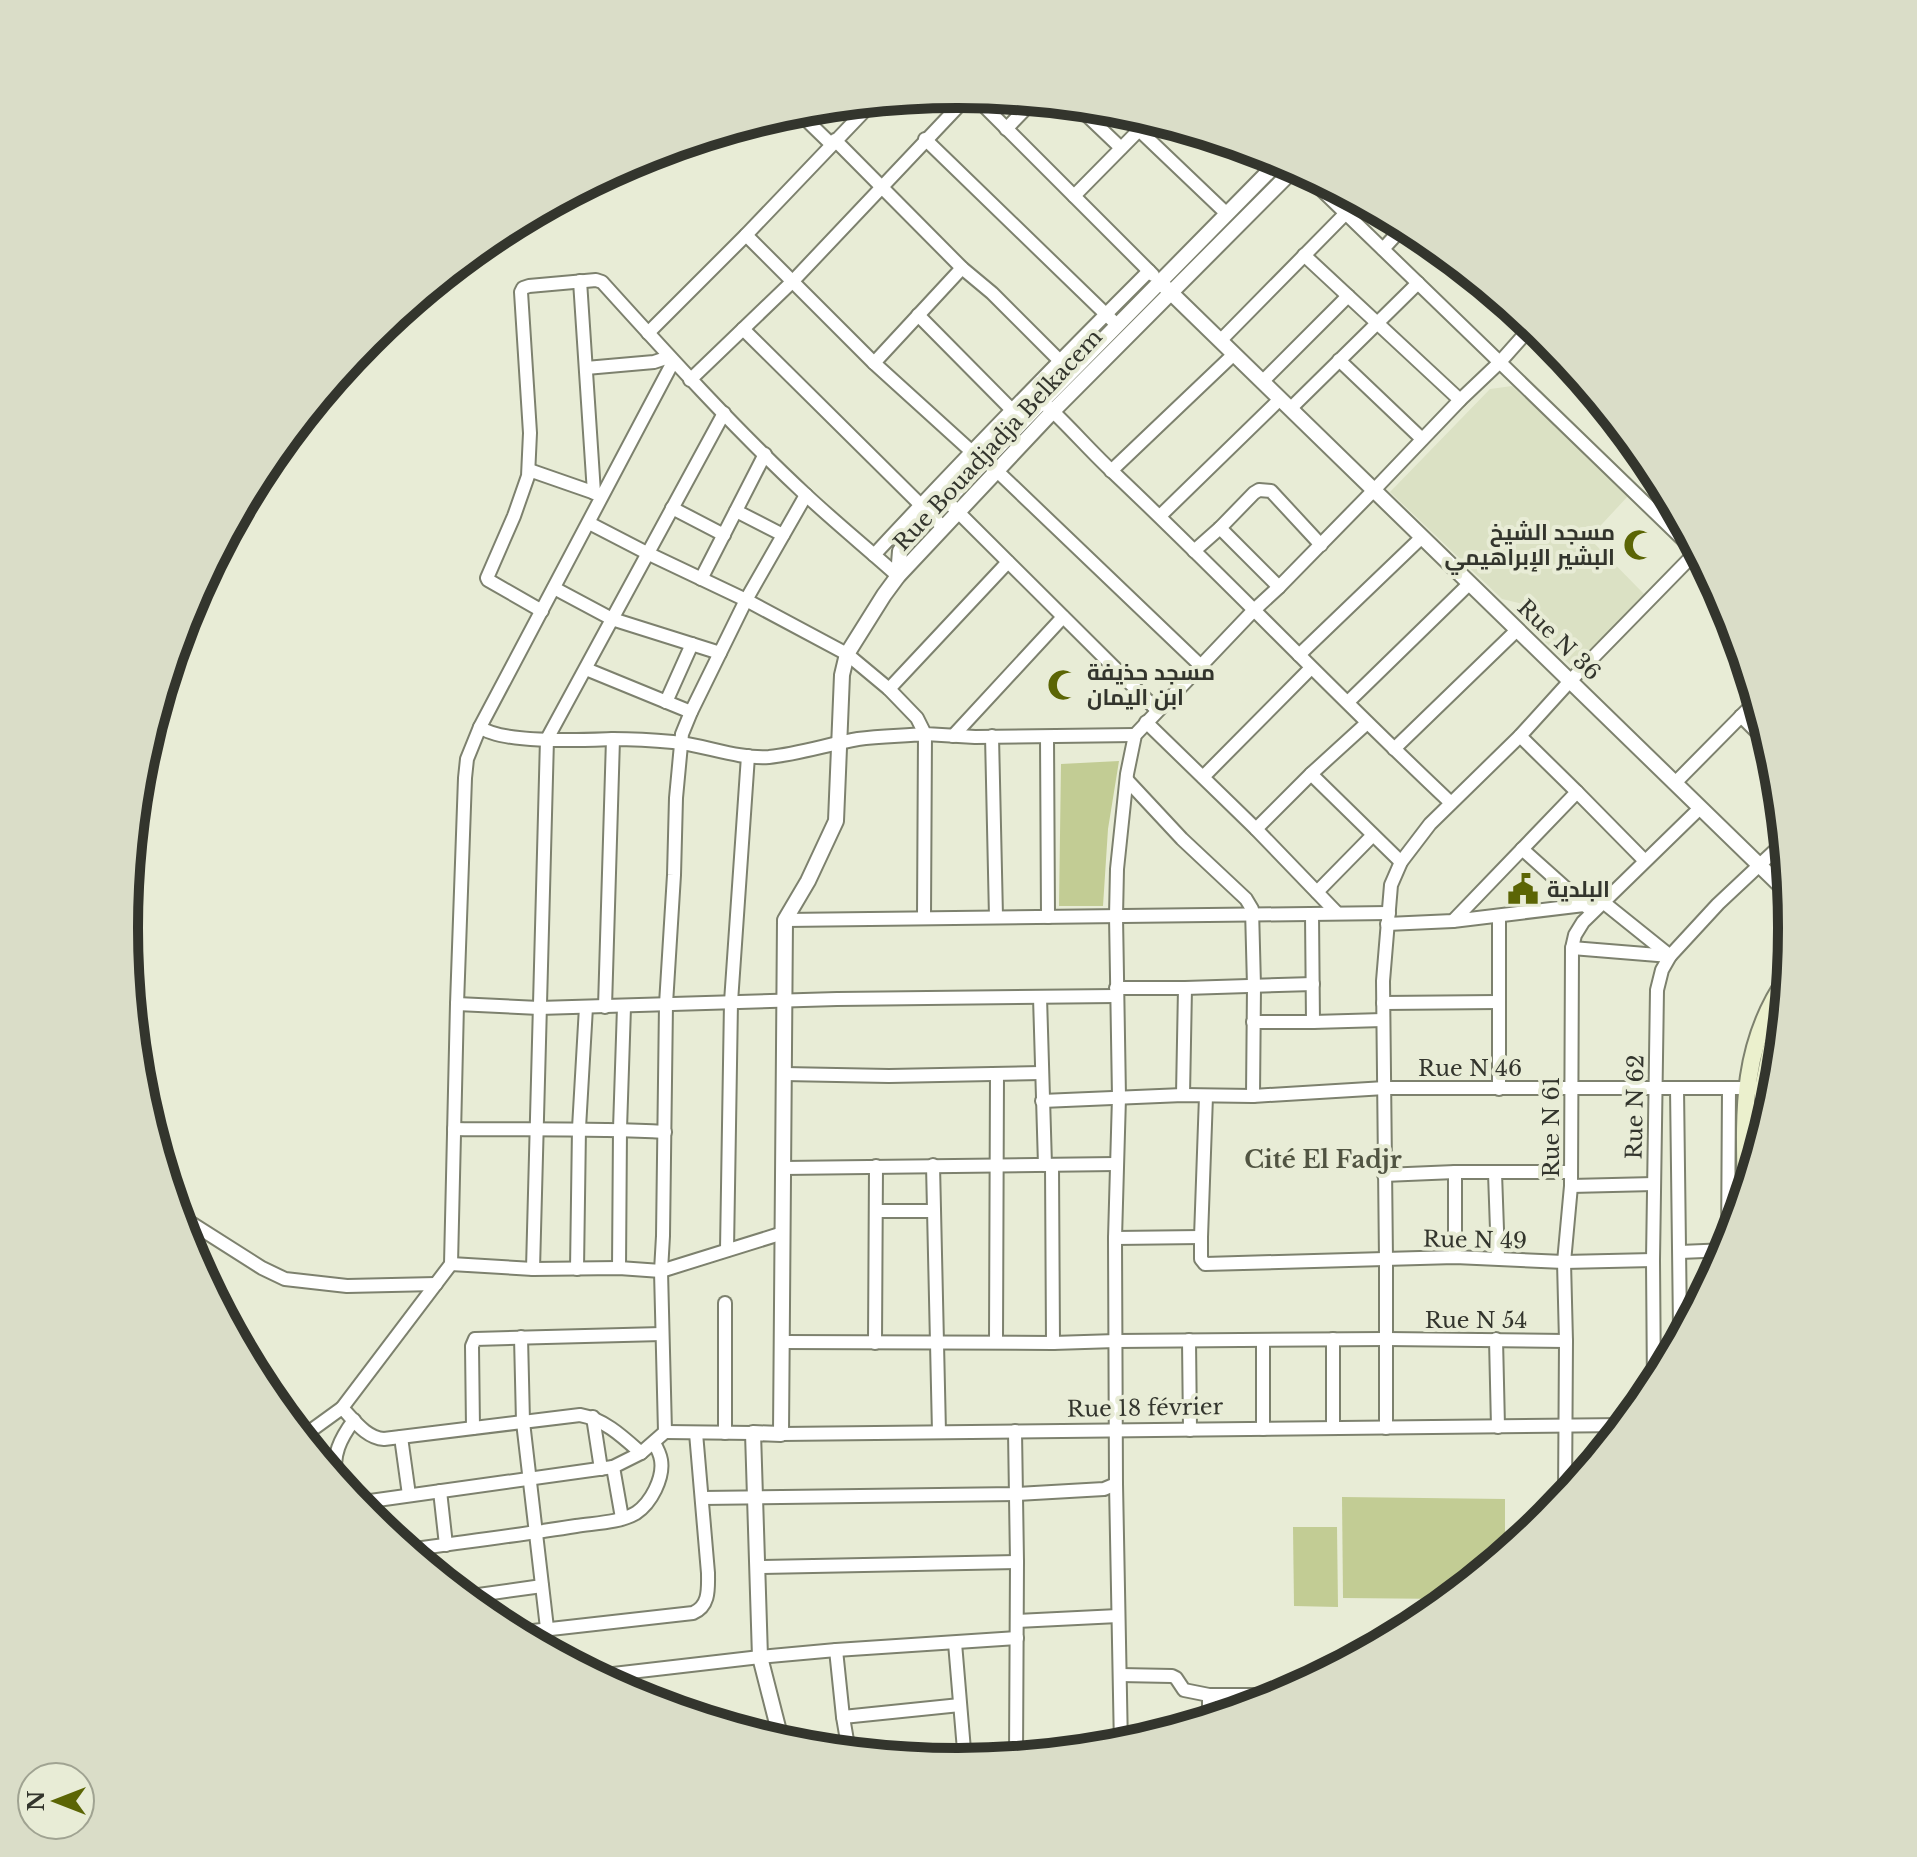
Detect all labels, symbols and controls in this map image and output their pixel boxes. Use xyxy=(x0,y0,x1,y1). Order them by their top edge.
street label: Rue Bouadjadja Belkacem xyxy=(888,323,1108,556)
place label: مسجد الشيخ البشير الإبراهيمي xyxy=(1444,519,1615,575)
mosque icon: مسجد الشيخ البشير الإبراهيمي xyxy=(1622,528,1656,562)
street label: Rue N 36 xyxy=(1512,594,1606,686)
place label: مسجد حذيفة ابن اليمان xyxy=(1087,659,1215,711)
mosque icon: مسجد حذيفة ابن اليمان xyxy=(1046,668,1080,702)
public building icon: البلدية xyxy=(1506,872,1540,906)
place label: البلدية xyxy=(1547,876,1610,903)
street label: Rue N 62 xyxy=(1621,1054,1649,1160)
street label: Rue N 46 xyxy=(1418,1055,1522,1082)
street label: Rue N 61 xyxy=(1538,1076,1565,1178)
district label: Cité El Fadjr xyxy=(1244,1145,1402,1174)
street label: Rue N 49 xyxy=(1423,1226,1527,1254)
street label: Rue N 54 xyxy=(1425,1307,1527,1334)
street label: Rue 18 février xyxy=(1067,1393,1224,1423)
north arrow xyxy=(16,1761,96,1841)
text: N xyxy=(23,1790,50,1811)

